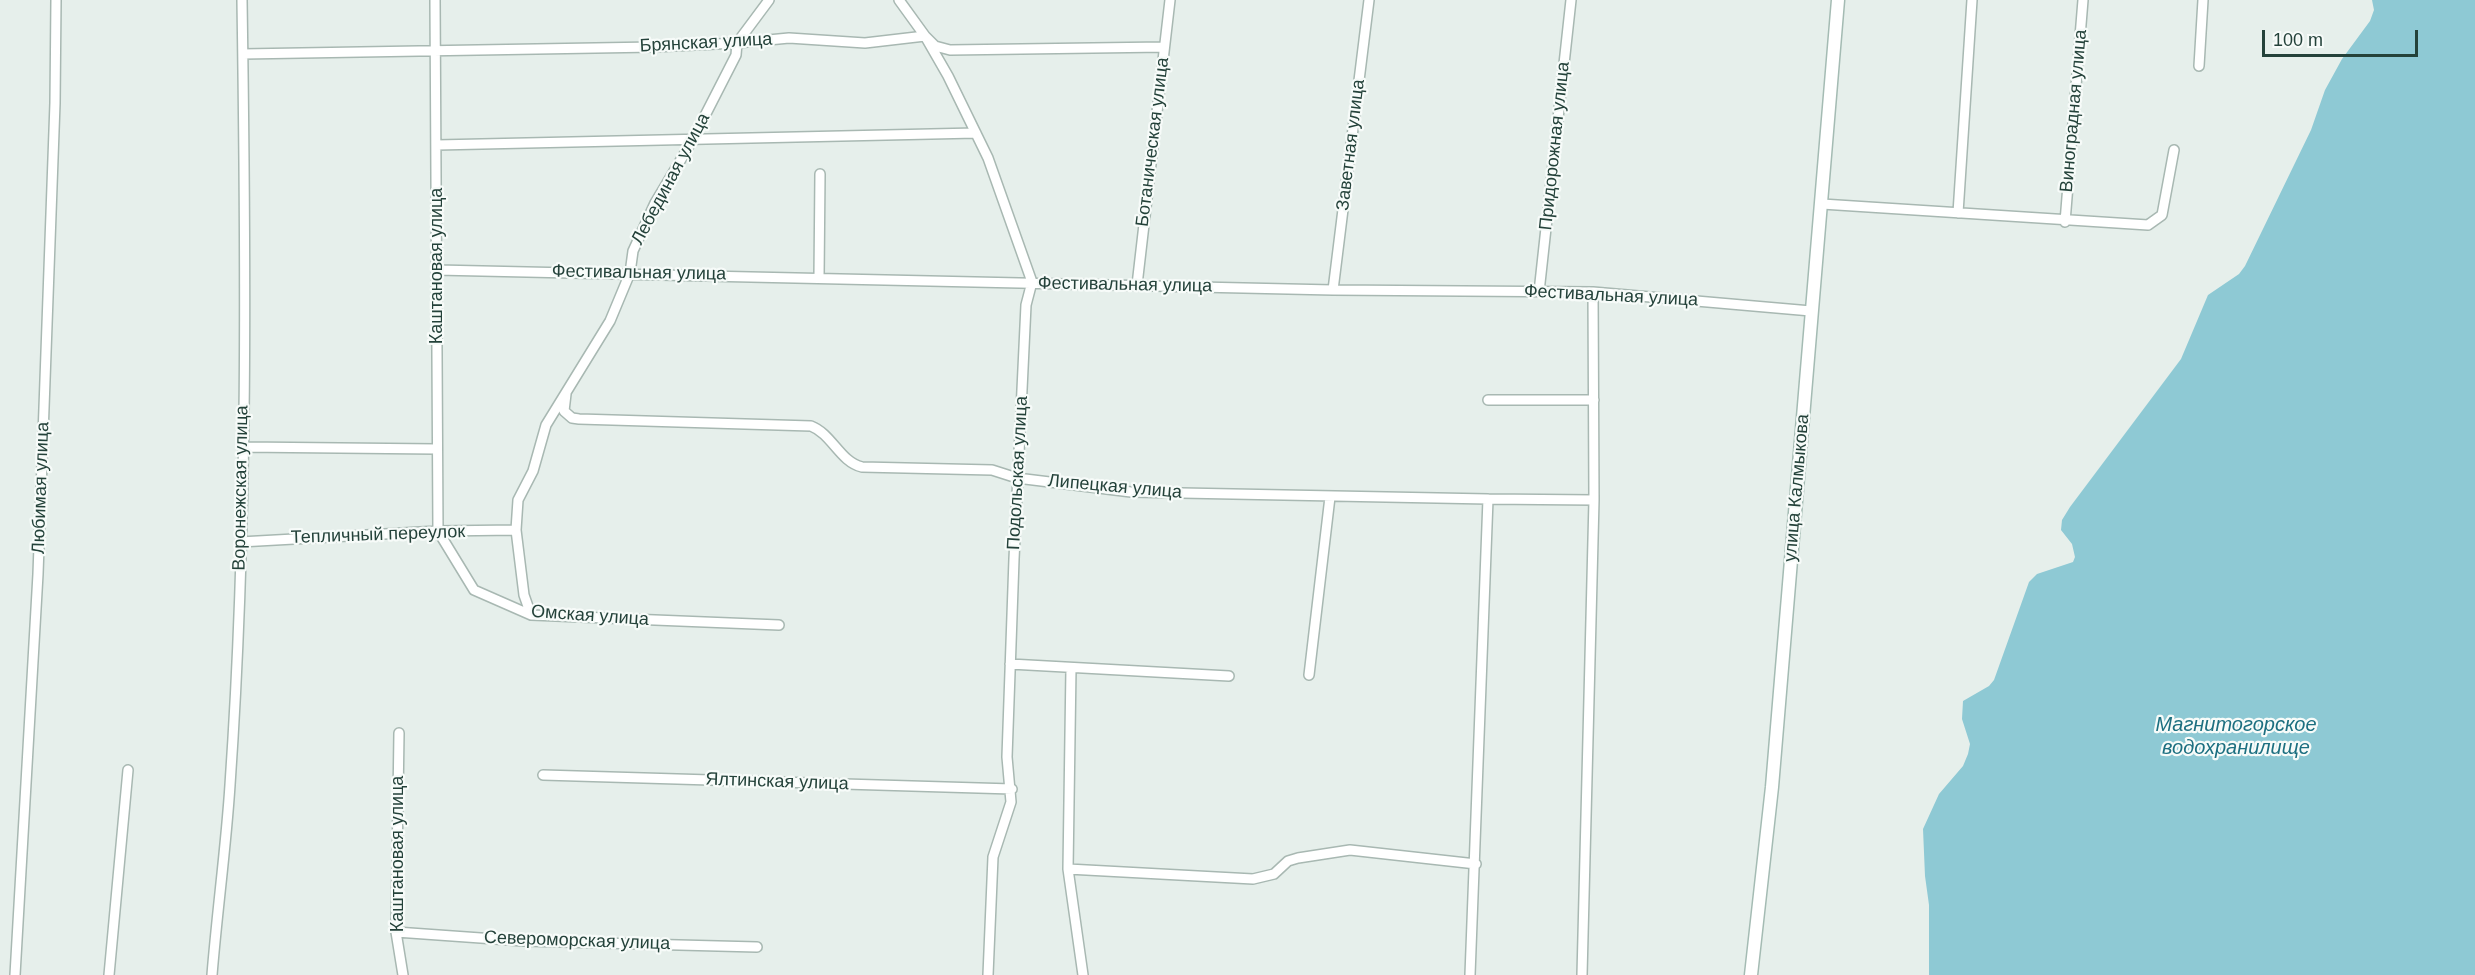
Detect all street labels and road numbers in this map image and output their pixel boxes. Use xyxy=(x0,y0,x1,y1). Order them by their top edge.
street label: Брянская улица xyxy=(639,29,773,57)
street label: Виноградная улица xyxy=(2056,29,2092,193)
street label: Ботаническая улица xyxy=(1132,56,1174,228)
street label: Придорожная улица xyxy=(1535,61,1575,231)
street label: Заветная улица xyxy=(1332,78,1370,212)
street label: Лебединая улица xyxy=(627,109,715,249)
street label: Каштановая улица xyxy=(426,188,448,344)
street label: Фестивальная улица xyxy=(552,261,726,285)
street label: Фестивальная улица xyxy=(1038,273,1212,297)
street label: Фестивальная улица xyxy=(1523,281,1699,311)
street label: Подольская улица xyxy=(1003,396,1033,550)
street label: Воронежская улица xyxy=(229,405,253,571)
street label: улица Калмыкова xyxy=(1780,413,1814,563)
street label: Любимая улица xyxy=(28,422,54,554)
street label: Липецкая улица xyxy=(1047,470,1183,504)
street label: Тепличный переулок xyxy=(290,521,466,549)
street label: Омская улица xyxy=(530,601,650,631)
street label: Ялтинская улица xyxy=(705,769,849,795)
street label: Каштановая улица xyxy=(387,776,409,932)
street label: Североморская улица xyxy=(484,927,670,955)

